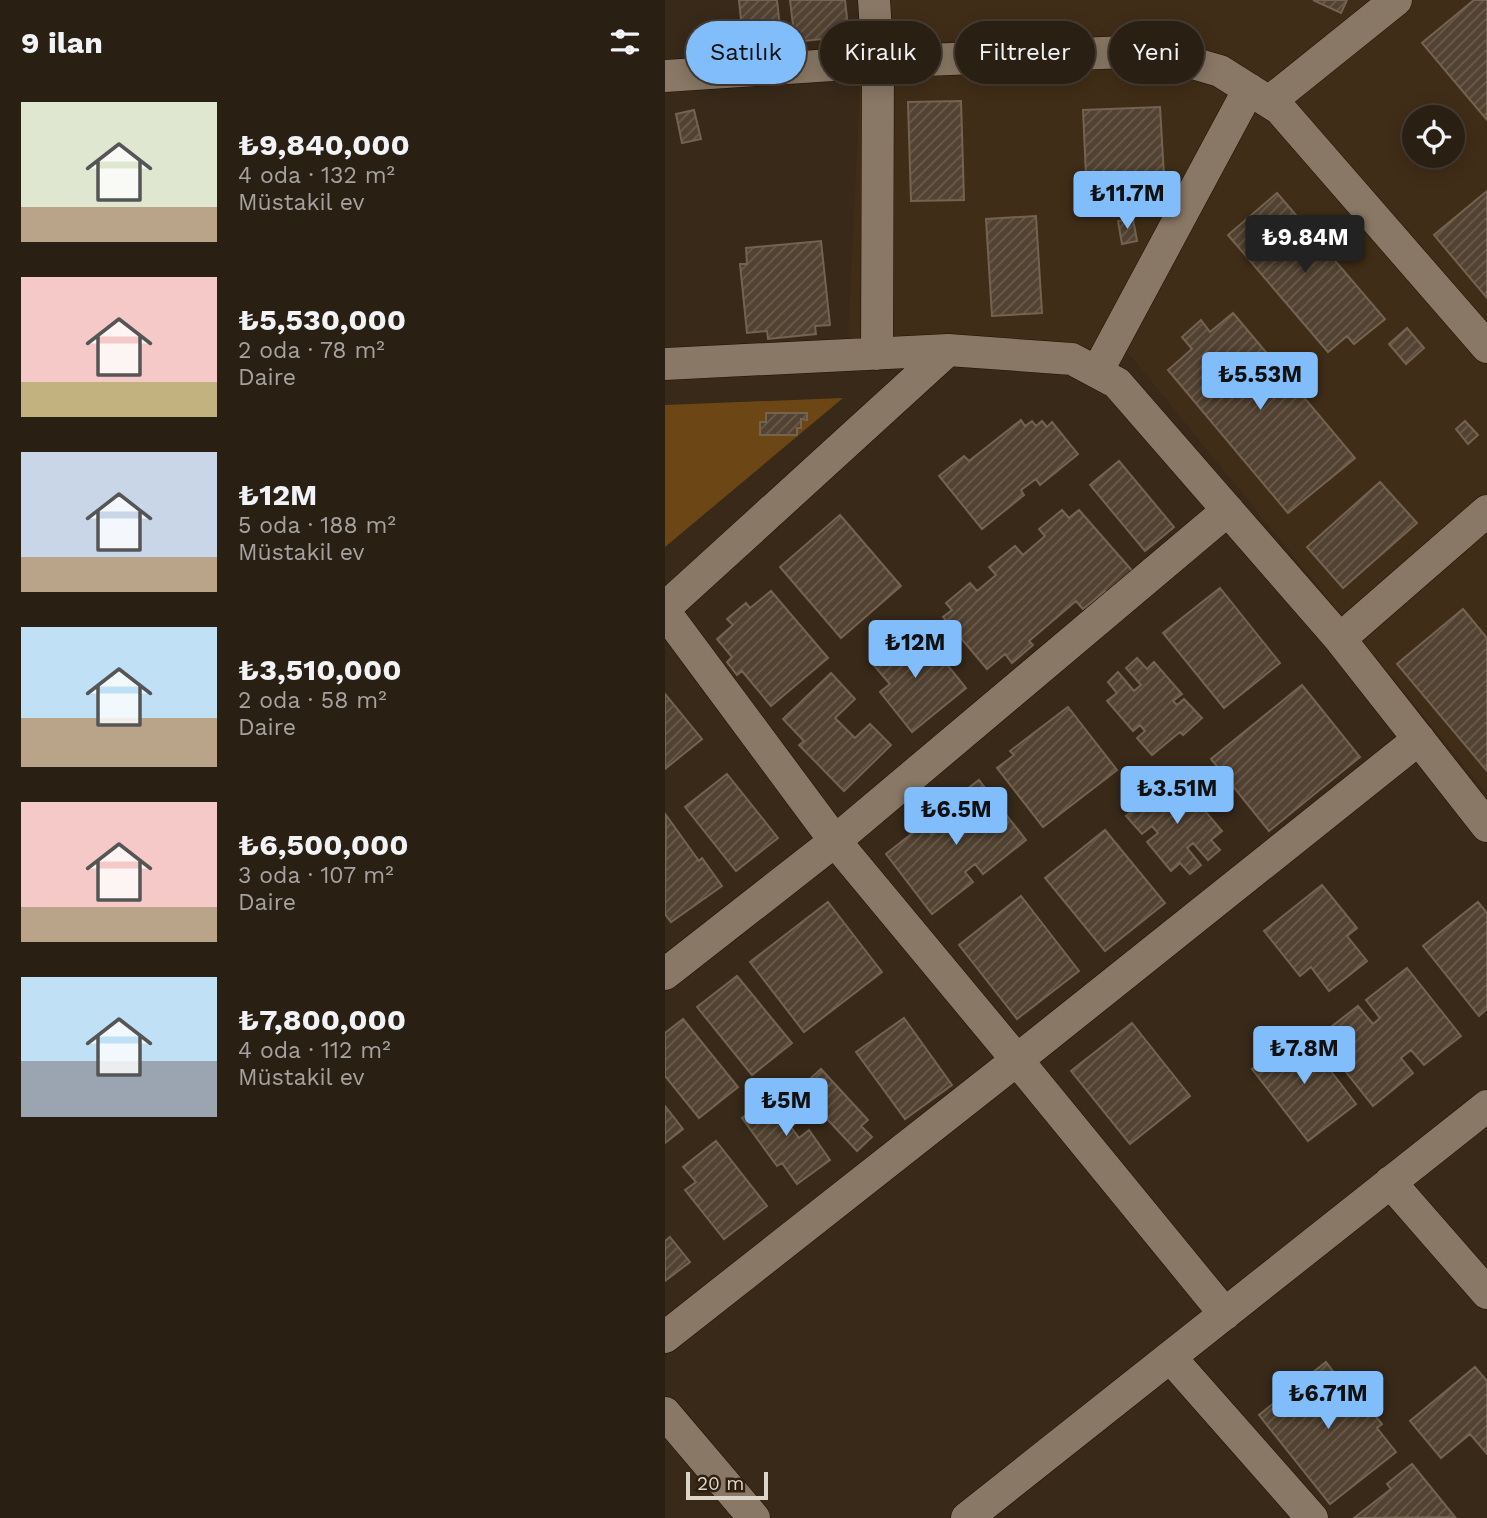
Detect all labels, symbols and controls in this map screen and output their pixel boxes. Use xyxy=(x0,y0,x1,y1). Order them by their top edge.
chip: Satılık xyxy=(686,21,806,84)
chip: Kiralık xyxy=(820,21,941,84)
chip: Filtreler xyxy=(955,21,1095,84)
chip: Yeni xyxy=(1109,21,1204,84)
icon: filters xyxy=(606,23,644,61)
text: 9 ilan xyxy=(21,25,103,60)
map controls xyxy=(1402,105,1465,168)
button: locate xyxy=(1402,105,1465,168)
text: ₺9,840,000 xyxy=(238,127,410,162)
icon: home xyxy=(77,130,161,214)
text: 4 oda · 132 m² xyxy=(238,162,395,189)
pin: ₺11.7M xyxy=(1070,172,1184,231)
text: ₺11.7M xyxy=(1089,180,1165,207)
text: Müstakil ev xyxy=(238,189,365,216)
pin: ₺9.84M xyxy=(1248,216,1362,275)
text: ₺9.84M xyxy=(1261,224,1349,251)
text: ₺5,530,000 xyxy=(238,302,406,337)
icon: home xyxy=(77,305,161,389)
text: 2 oda · 78 m² xyxy=(238,337,385,364)
pin: ₺5.53M xyxy=(1203,352,1317,412)
text: ₺5.53M xyxy=(1218,361,1302,388)
text: Daire xyxy=(238,364,296,391)
text: ₺12M xyxy=(238,477,317,512)
icon: home xyxy=(77,480,161,564)
text: 5 oda · 188 m² xyxy=(238,512,396,539)
text: Müstakil ev xyxy=(238,539,365,566)
pin: ₺12M xyxy=(874,620,956,680)
text: ₺12M xyxy=(885,629,945,656)
text: ₺3,510,000 xyxy=(238,652,402,687)
icon: home xyxy=(77,655,161,739)
text: 2 oda · 58 m² xyxy=(238,687,387,714)
text: Daire xyxy=(238,714,296,741)
pin: ₺3.51M xyxy=(1120,766,1234,826)
text: ₺3.51M xyxy=(1137,775,1217,802)
pin: ₺6.5M xyxy=(907,788,1005,847)
text: ₺6.5M xyxy=(920,796,992,823)
text: ₺6,500,000 xyxy=(238,827,409,862)
icon: home xyxy=(77,830,161,914)
text: 3 oda · 107 m² xyxy=(238,862,394,889)
text: Daire xyxy=(238,889,296,916)
text: ₺7,800,000 xyxy=(238,1002,406,1037)
icon: home xyxy=(77,1005,161,1089)
pin: ₺7.8M xyxy=(1255,1026,1353,1086)
text: ₺7.8M xyxy=(1269,1035,1339,1062)
text: 4 oda · 112 m² xyxy=(238,1037,391,1064)
text: Müstakil ev xyxy=(238,1064,365,1091)
pin: ₺5M xyxy=(752,1078,820,1138)
text: ₺5M xyxy=(761,1087,811,1114)
pin: ₺6.71M xyxy=(1271,1372,1385,1431)
text: ₺6.71M xyxy=(1288,1380,1368,1407)
scale bar xyxy=(686,1469,768,1501)
text: 20 m xyxy=(697,1472,744,1495)

